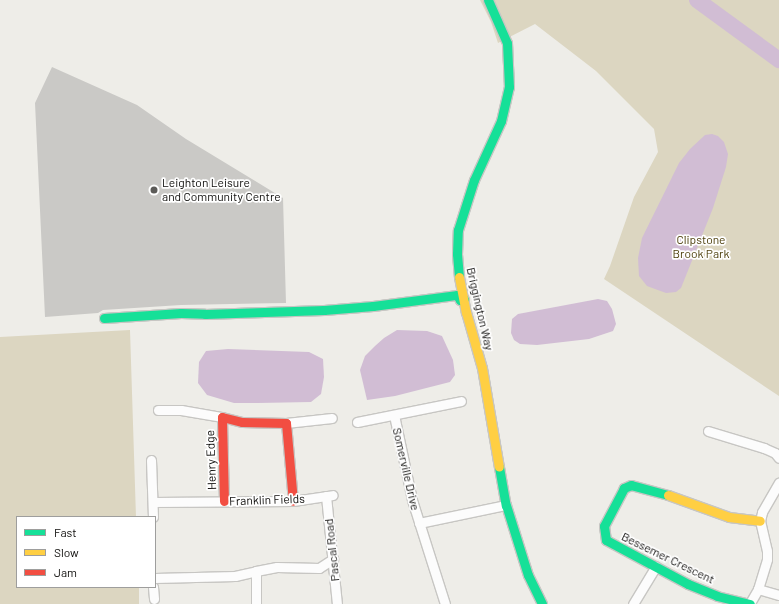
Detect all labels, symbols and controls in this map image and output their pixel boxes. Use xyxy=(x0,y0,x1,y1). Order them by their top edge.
place label: Leighton Leisure and Community Centre xyxy=(162,176,281,204)
marker: Leighton Leisure and Community Centre xyxy=(149,185,159,195)
park label: Clipstone Brook Park xyxy=(673,233,729,261)
street label: Briggington Way xyxy=(463,266,497,352)
street label: Somerville Drive xyxy=(390,426,422,512)
street label: Henry Edge xyxy=(203,430,219,490)
street label: Franklin Fields xyxy=(229,491,305,509)
legend xyxy=(16,516,156,588)
street label: Pascal Road xyxy=(322,518,342,582)
text: Fast xyxy=(54,525,77,539)
street label: Bessemer Crescent xyxy=(619,529,717,587)
text: Slow xyxy=(54,545,79,559)
text: Jam xyxy=(54,565,77,579)

